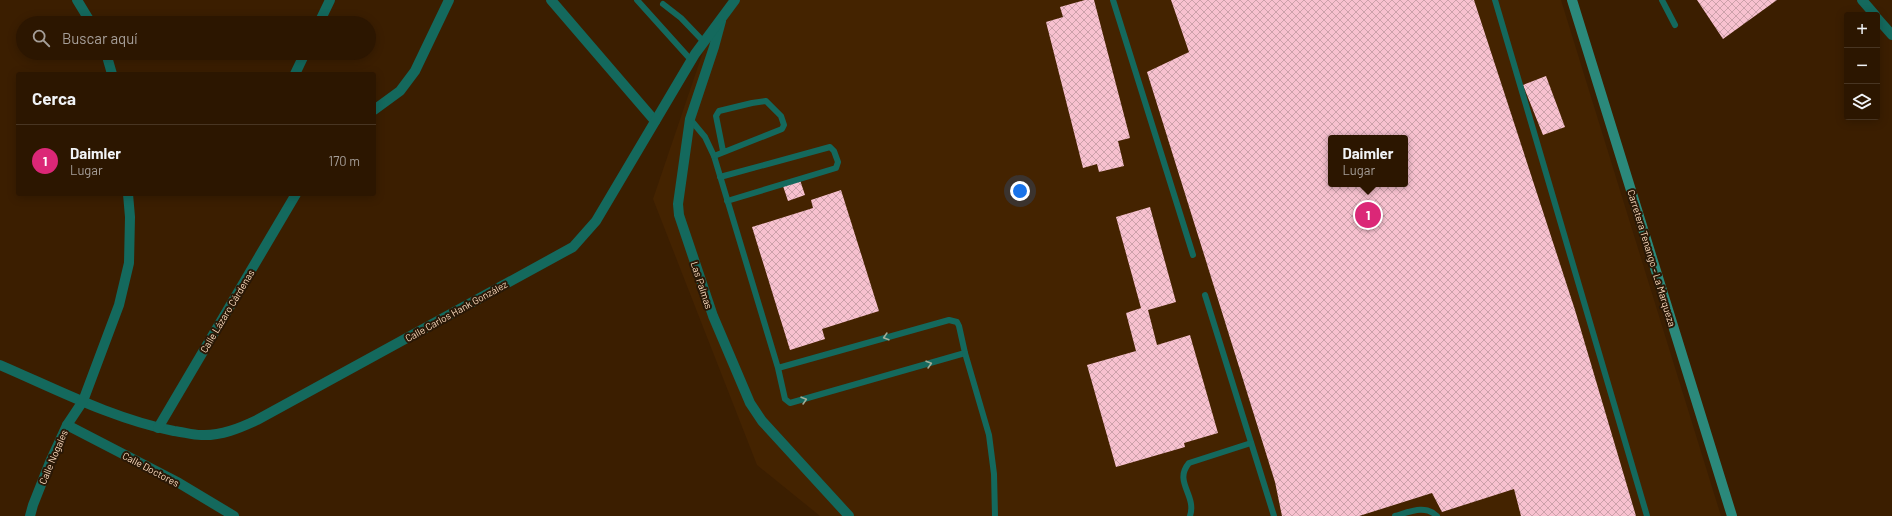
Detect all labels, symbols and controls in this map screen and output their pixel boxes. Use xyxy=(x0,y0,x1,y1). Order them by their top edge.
map controls xyxy=(1844,12,1880,120)
button: + xyxy=(1844,12,1880,48)
search box xyxy=(16,16,376,60)
icon: search xyxy=(30,27,52,49)
text: Buscar aquí xyxy=(62,29,138,47)
button: − xyxy=(1844,48,1880,84)
button: layers xyxy=(1844,84,1880,120)
text: Cerca xyxy=(32,88,76,108)
popup xyxy=(1328,135,1408,187)
text: Daimler xyxy=(70,144,121,162)
text: Daimler xyxy=(1342,144,1394,162)
text: 1 xyxy=(43,153,47,169)
text: 170 m xyxy=(329,153,360,169)
text: Lugar xyxy=(70,162,103,178)
text: Lugar xyxy=(1342,162,1375,178)
your location xyxy=(1010,181,1030,201)
street label: Carretera Tenango - La Marqueza xyxy=(1625,188,1679,328)
pin: 1 xyxy=(1355,200,1381,230)
street label: Las Palmas xyxy=(689,260,715,310)
street label: Calle Lázaro Cárdenas xyxy=(197,267,257,355)
street label: Calle Carlos Hank González xyxy=(403,278,510,344)
one-way arrow xyxy=(882,333,889,341)
one-way arrow xyxy=(925,360,932,369)
one-way arrow xyxy=(801,396,808,405)
street label: Calle Nogales xyxy=(36,428,70,486)
street label: Calle Doctores xyxy=(121,449,182,489)

